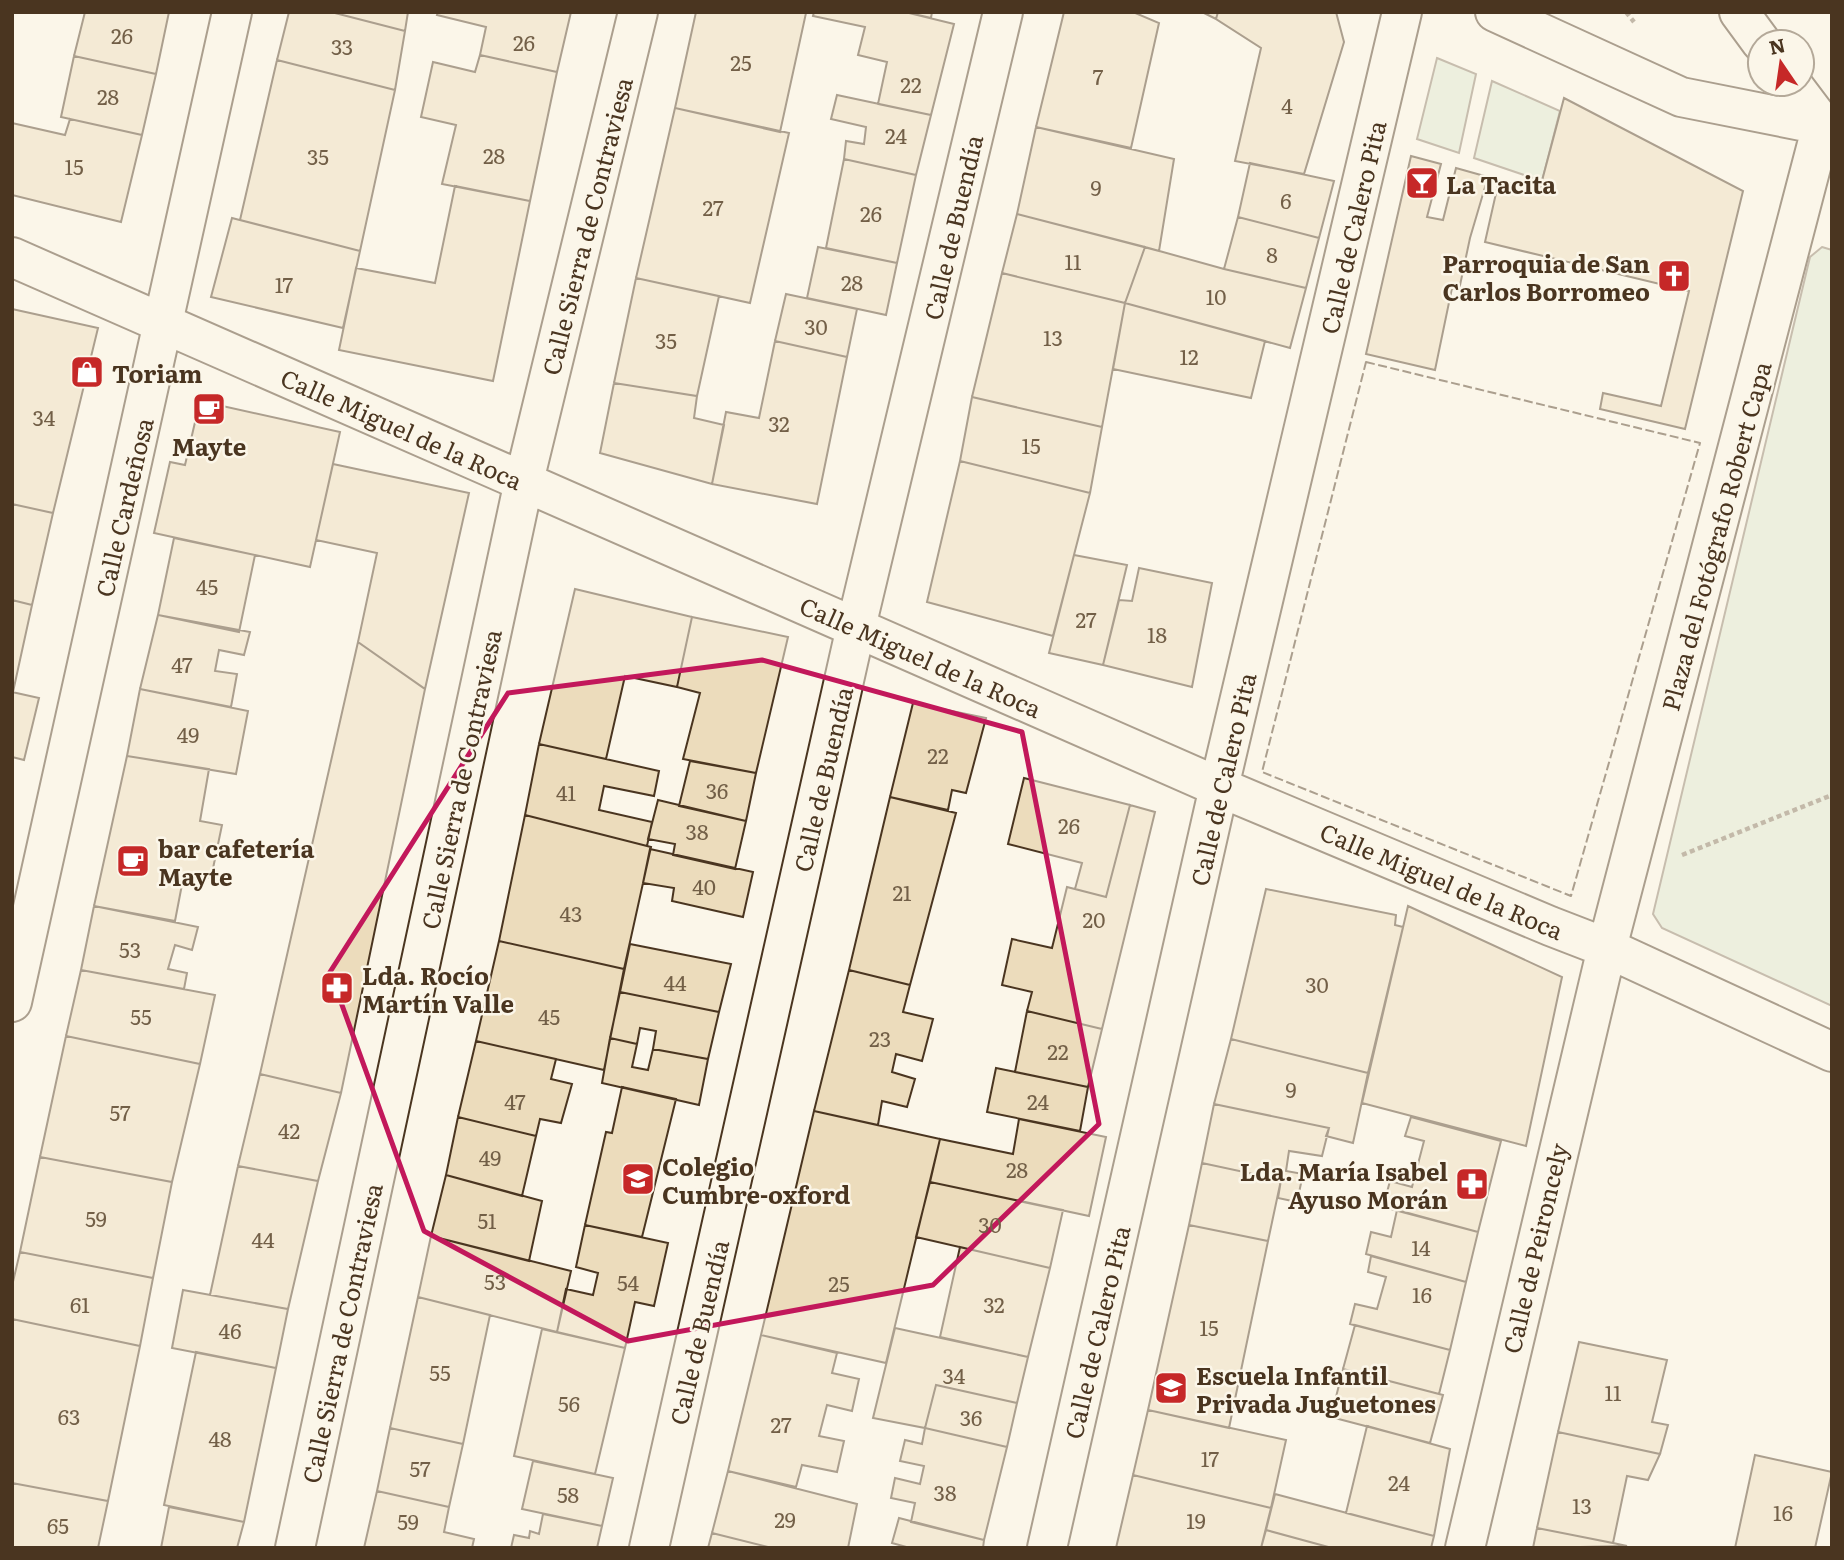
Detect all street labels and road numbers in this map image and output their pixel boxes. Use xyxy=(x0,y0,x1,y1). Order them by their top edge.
street label: Calle Sierra de Contraviesa xyxy=(532,73,640,379)
street label: Calle de Calero Pita xyxy=(1310,117,1394,337)
street label: Calle de Buendía xyxy=(914,131,990,323)
street label: Plaza del Fotógrafo Robert Capa xyxy=(1651,357,1779,715)
street label: Calle Miguel de la Roca xyxy=(276,359,528,497)
street label: Calle Cardeñosa xyxy=(85,414,161,600)
street label: Calle Miguel de la Roca xyxy=(795,587,1047,725)
street label: Calle Sierra de Contraviesa xyxy=(411,626,509,932)
street label: Calle de Calero Pita xyxy=(1180,669,1264,889)
street label: Calle de Buendía xyxy=(784,683,860,875)
street label: Calle Miguel de la Roca xyxy=(1315,813,1569,947)
street label: Calle de Peironcely xyxy=(1493,1139,1575,1357)
street label: Calle Sierra de Contraviesa xyxy=(292,1180,390,1486)
street label: Calle de Calero Pita xyxy=(1054,1222,1138,1442)
street label: Calle de Buendía xyxy=(660,1236,736,1428)

